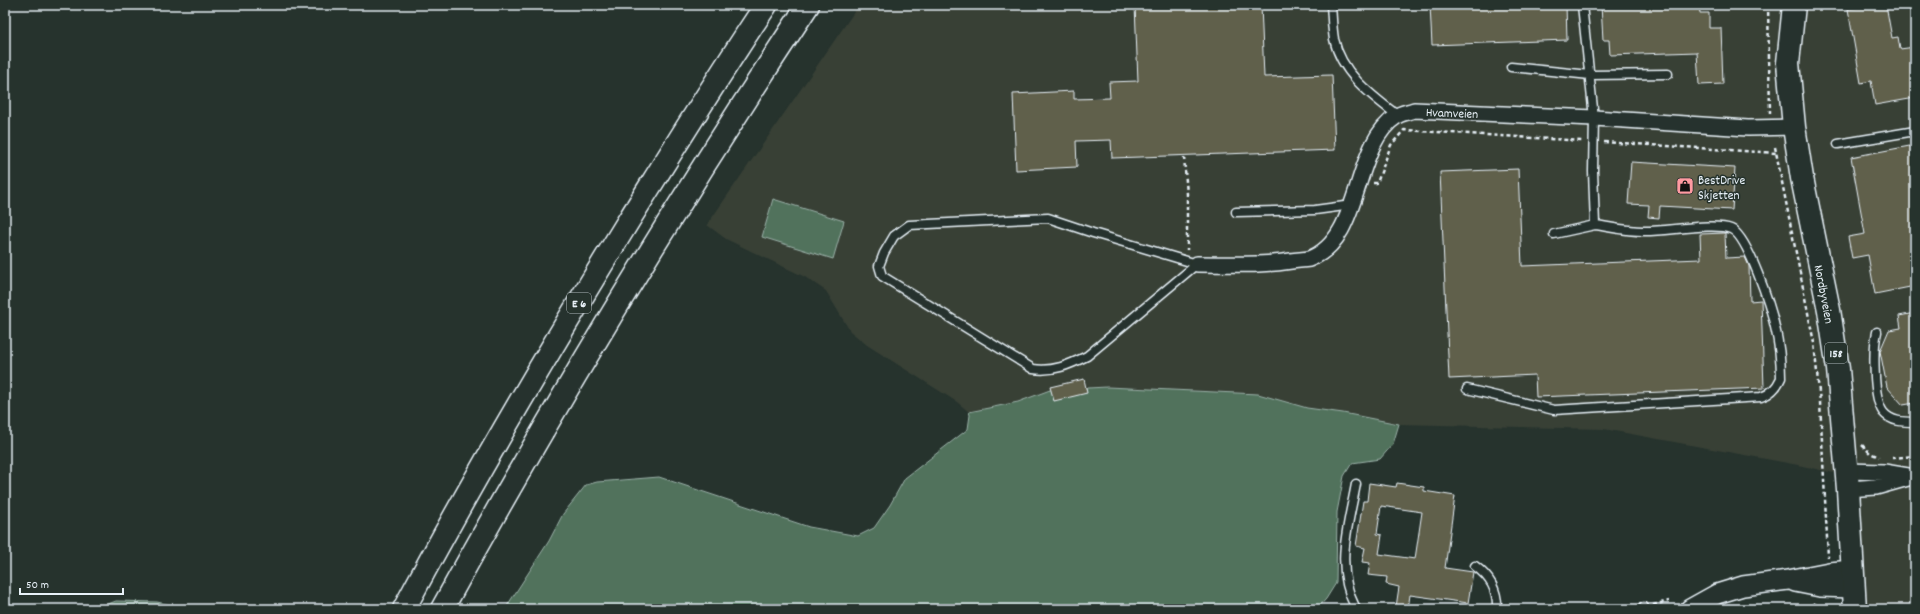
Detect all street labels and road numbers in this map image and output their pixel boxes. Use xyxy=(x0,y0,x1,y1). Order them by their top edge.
street label: Hvamveien xyxy=(1425,104,1478,125)
street label: Nordbyveien xyxy=(1808,264,1838,325)
road number: E 6 xyxy=(567,293,591,313)
road number: 158 xyxy=(1825,343,1847,363)

